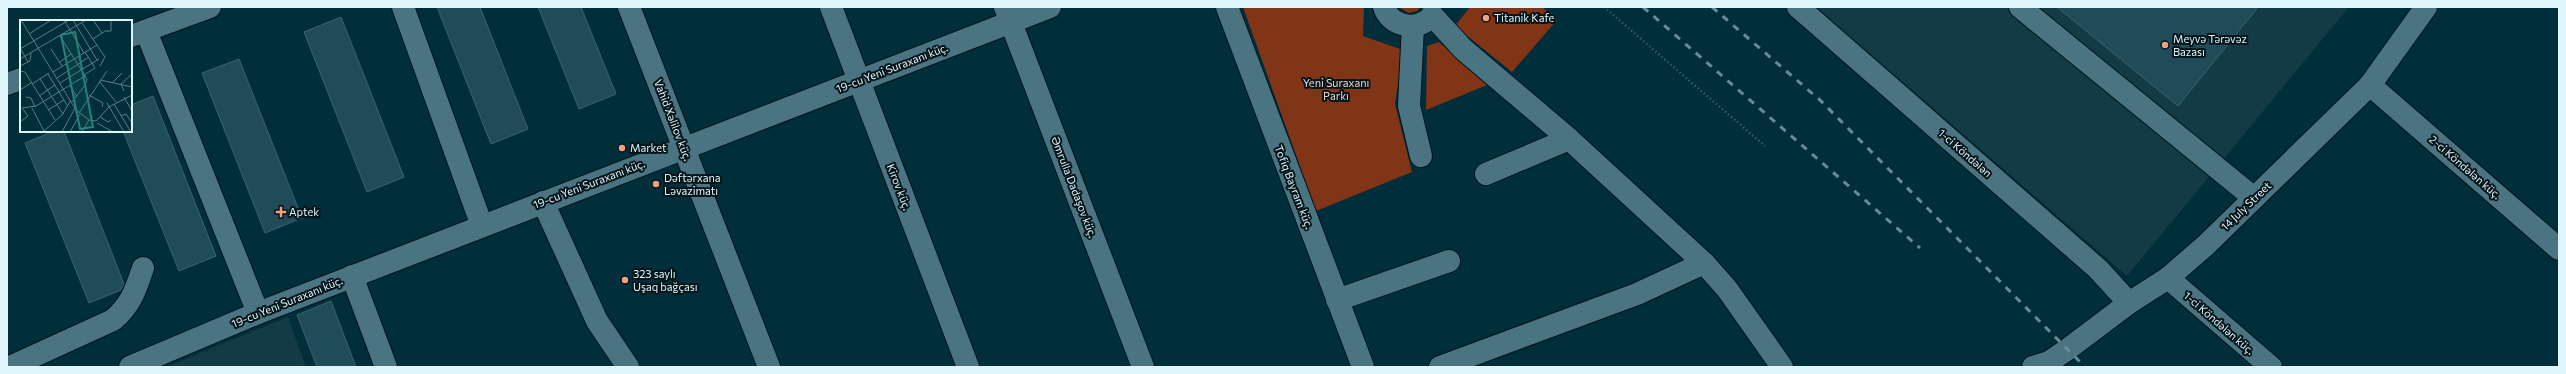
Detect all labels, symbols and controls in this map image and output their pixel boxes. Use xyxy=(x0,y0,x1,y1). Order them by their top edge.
place label: Titanik Kafe xyxy=(1494,11,1555,24)
marker: Titanik Kafe xyxy=(1481,13,1491,23)
inset map xyxy=(20,20,132,132)
place label: Meyvə Tərəvəz Bazası xyxy=(2173,32,2247,58)
street label: 19-cu Yeni Suraxanı küç. xyxy=(834,40,950,95)
marker: Meyvə Tərəvəz Bazası xyxy=(2160,40,2170,50)
park label: Yeni Suraxanı Parkı xyxy=(1303,76,1369,102)
street label: Vahid Xəlilov küç. xyxy=(652,77,695,163)
street label: 1-ci Köndələn xyxy=(1936,126,1995,179)
street label: 2-ci Köndələn küç. xyxy=(2427,132,2504,201)
street label: Əmrulla Dadaşov küç. xyxy=(1049,134,1100,240)
place label: Market xyxy=(630,141,667,154)
marker: Market xyxy=(617,143,627,153)
street label: Tofiq Bayram küç. xyxy=(1273,143,1317,231)
street label: 19-cu Yeni Suraxanı küç. xyxy=(531,156,647,211)
street label: Kirov küç. xyxy=(885,162,914,212)
place label: Dəftərxana Ləvazimatı xyxy=(664,171,721,197)
street label: 14 July Street xyxy=(2218,178,2274,233)
marker: Dəftərxana Ləvazimatı xyxy=(651,179,661,189)
place label: Aptek xyxy=(289,205,319,218)
marker: Aptek xyxy=(276,207,286,217)
place label: 323 saylı Uşaq bağçası xyxy=(633,267,697,293)
street label: 19-cu Yeni Suraxanı küç. xyxy=(229,273,345,330)
marker: 323 saylı Uşaq bağçası xyxy=(620,275,630,285)
street label: 1-ci Köndələn küç. xyxy=(2182,289,2257,357)

